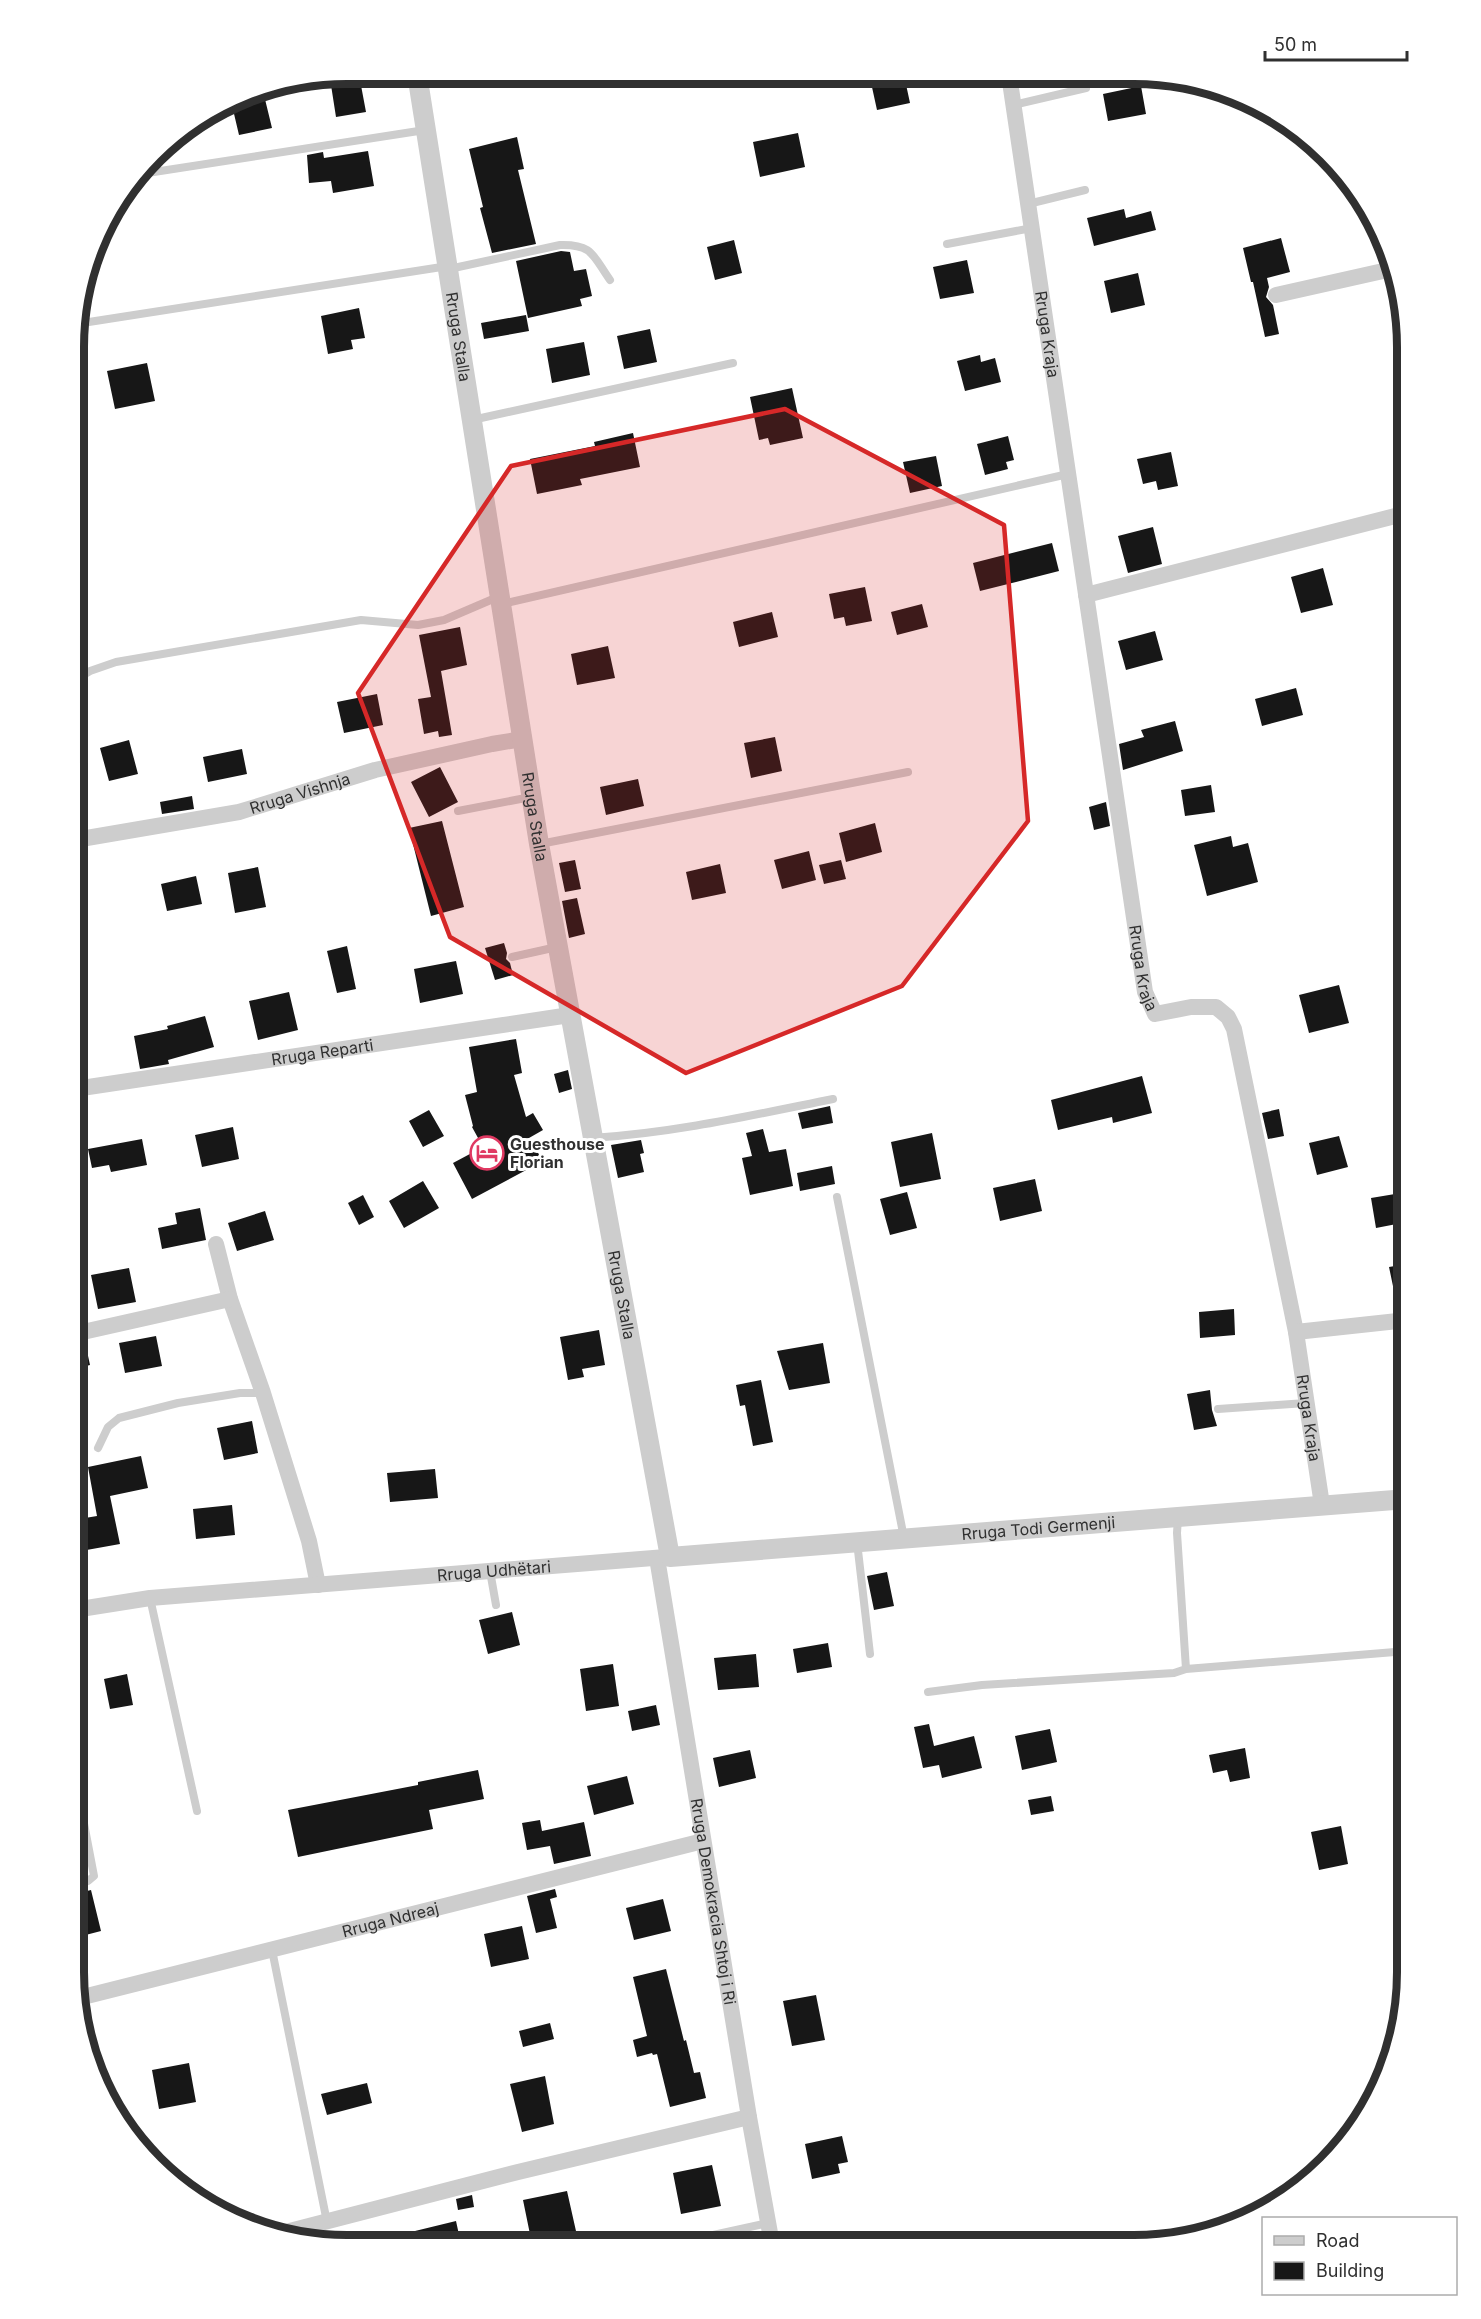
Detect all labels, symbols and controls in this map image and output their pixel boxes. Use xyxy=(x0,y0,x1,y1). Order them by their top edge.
scale bar xyxy=(1265,24,1408,62)
text: 50 m xyxy=(1274,34,1317,55)
street label: Rruga Kraja xyxy=(1031,289,1064,379)
street label: Rruga Stalla xyxy=(442,291,476,383)
street label: Rruga Vishnja xyxy=(247,768,353,818)
street label: Rruga Stalla xyxy=(518,771,552,863)
street label: Rruga Kraja xyxy=(1125,923,1162,1014)
street label: Rruga Reparti xyxy=(270,1035,375,1070)
place label: Guesthouse Florian xyxy=(510,1134,605,1172)
hotel icon: Guesthouse Florian xyxy=(469,1135,505,1171)
street label: Rruga Stalla xyxy=(604,1249,640,1341)
street label: Rruga Kraja xyxy=(1292,1373,1325,1463)
street label: Rruga Todi Germenji xyxy=(961,1512,1116,1544)
street label: Rruga Udhëtari xyxy=(436,1556,552,1585)
street label: Rruga Demokracia Shtoj i Ri xyxy=(687,1797,740,2006)
street label: Rruga Ndreaj xyxy=(340,1898,441,1941)
legend xyxy=(1262,2217,1457,2295)
text: Road xyxy=(1316,2230,1359,2251)
text: Building xyxy=(1316,2260,1384,2281)

